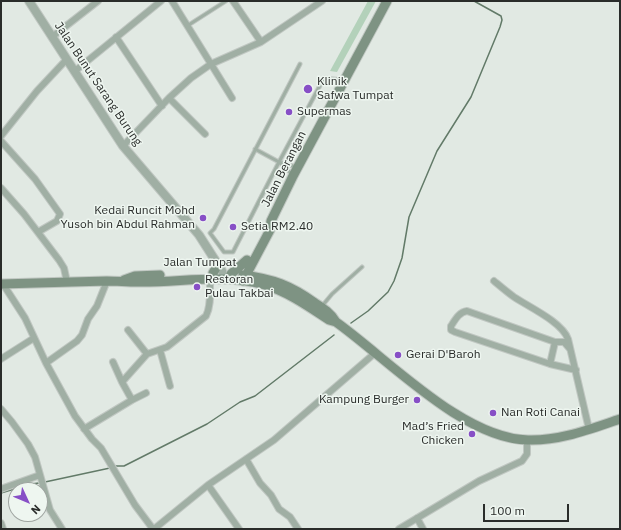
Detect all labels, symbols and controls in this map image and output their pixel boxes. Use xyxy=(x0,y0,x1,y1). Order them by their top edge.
street label: Jalan Bunut Sarang Burung xyxy=(51,19,145,149)
place label: Klinik Safwa Tumpat xyxy=(317,75,394,103)
marker: Klinik Safwa Tumpat xyxy=(302,83,314,95)
place label: Supermas xyxy=(297,105,351,119)
marker: Supermas xyxy=(284,107,294,117)
street label: Jalan Berangan xyxy=(259,129,309,209)
place label: Kedai Runcit Mohd Yusoh bin Abdul Rahman xyxy=(61,204,195,232)
marker: Kedai Runcit Mohd Yusoh bin Abdul Rahman xyxy=(198,213,208,223)
place label: Setia RM2.40 xyxy=(241,220,313,234)
marker: Setia RM2.40 xyxy=(228,222,238,232)
street label: Jalan Tumpat xyxy=(164,256,236,270)
place label: Restoran Pulau Takbai xyxy=(205,273,274,301)
marker: Restoran Pulau Takbai xyxy=(192,282,202,292)
place label: Gerai D'Baroh xyxy=(406,348,480,362)
marker: Gerai D'Baroh xyxy=(393,350,403,360)
place label: Kampung Burger xyxy=(319,393,409,407)
marker: Kampung Burger xyxy=(412,395,422,405)
place label: Nan Roti Canai xyxy=(501,406,580,420)
marker: Nan Roti Canai xyxy=(488,408,498,418)
place label: Mad’s Fried Chicken xyxy=(402,420,464,448)
marker: Mad’s Fried Chicken xyxy=(467,429,477,439)
north arrow xyxy=(8,482,48,522)
scale bar xyxy=(485,496,571,522)
text: N xyxy=(28,502,44,517)
text: 100 m xyxy=(490,503,525,518)

